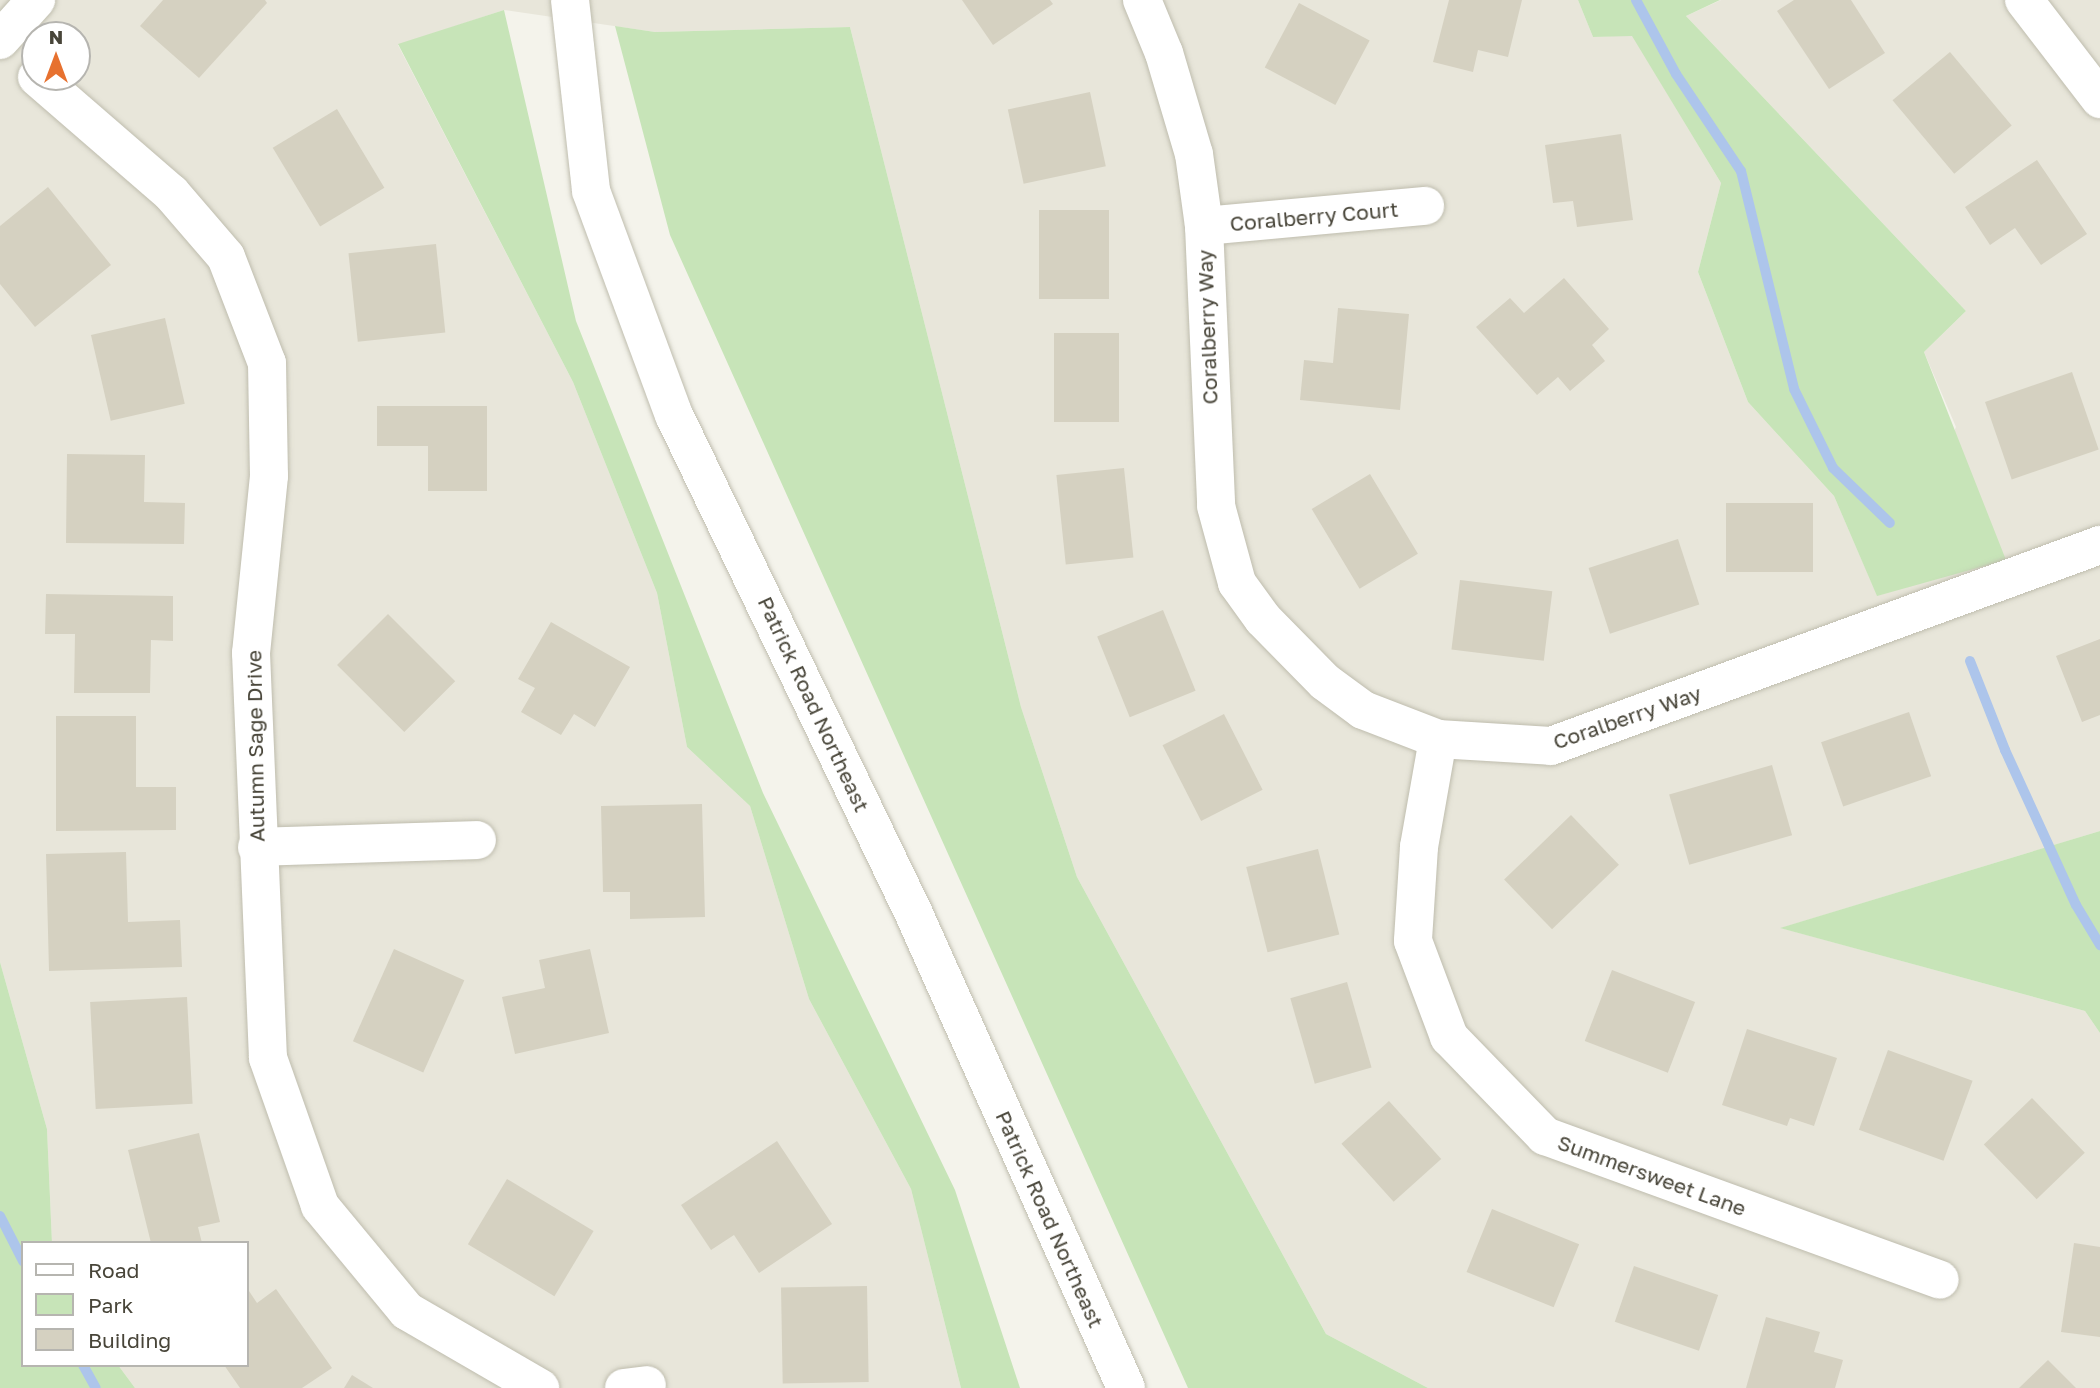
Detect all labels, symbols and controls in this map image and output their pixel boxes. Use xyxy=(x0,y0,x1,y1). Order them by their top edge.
north arrow xyxy=(21,21,91,91)
text: N xyxy=(49,25,63,48)
street label: Coralberry Court xyxy=(1229,196,1399,236)
street label: Coralberry Way xyxy=(1192,249,1222,405)
street label: Patrick Road Northeast xyxy=(753,592,875,816)
street label: Autumn Sage Drive xyxy=(241,650,269,842)
street label: Coralberry Way xyxy=(1550,680,1704,754)
street label: Patrick Road Northeast xyxy=(991,1107,1109,1331)
street label: Summersweet Lane xyxy=(1554,1129,1750,1221)
legend xyxy=(21,1241,248,1367)
text: Road xyxy=(88,1257,139,1283)
text: Park xyxy=(88,1292,133,1318)
text: Building xyxy=(88,1327,171,1353)

